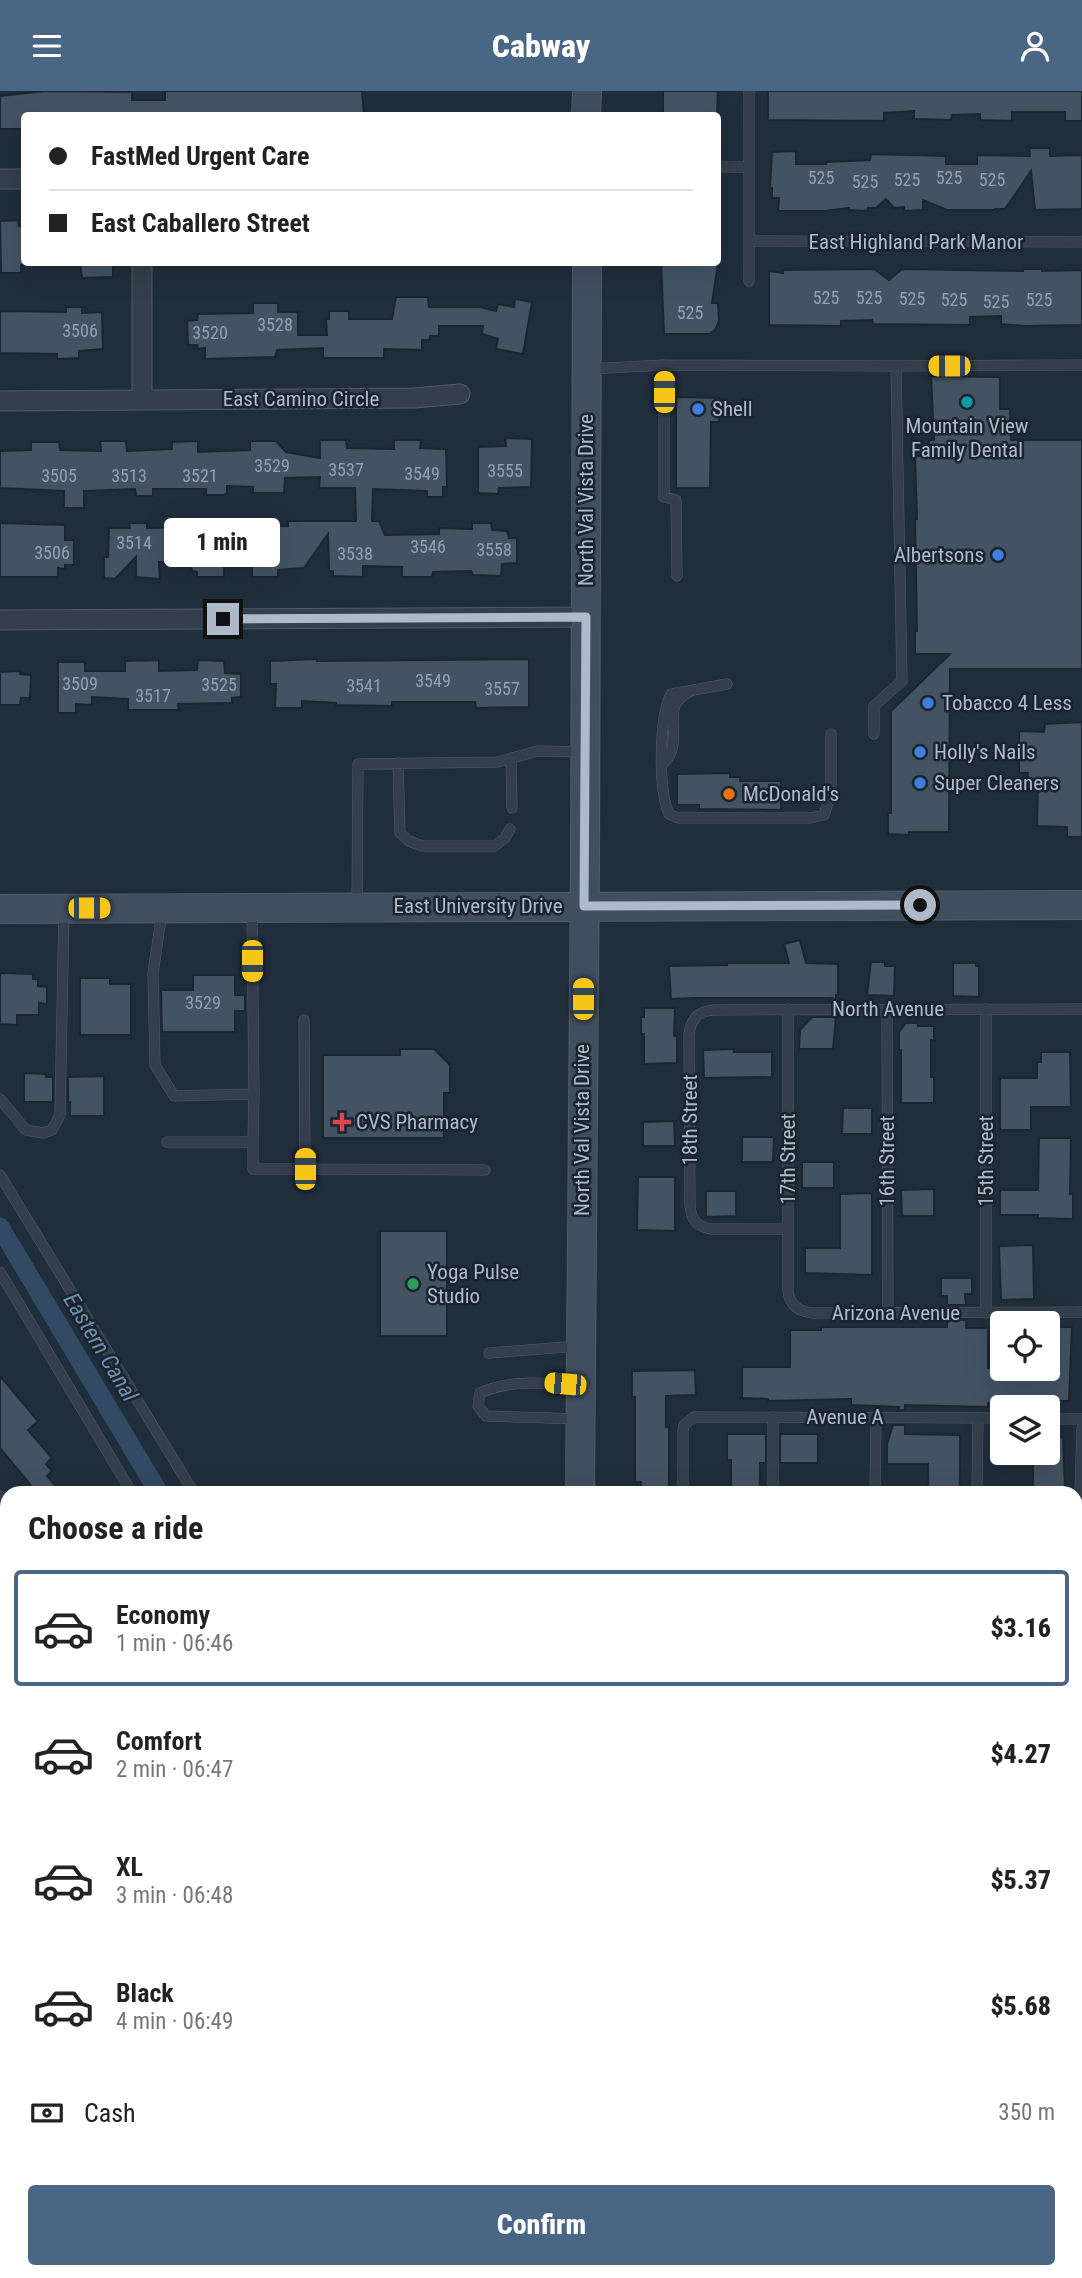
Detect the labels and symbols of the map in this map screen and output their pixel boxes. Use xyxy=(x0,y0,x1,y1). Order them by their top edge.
house number: 525 xyxy=(808,167,834,188)
house number: 525 xyxy=(936,167,962,188)
house number: 525 xyxy=(894,169,920,190)
house number: 525 xyxy=(979,169,1005,190)
house number: 525 xyxy=(852,171,878,192)
street label: East Highland Park Manor xyxy=(808,230,1024,254)
house number: 525 xyxy=(813,287,839,308)
house number: 525 xyxy=(856,287,882,308)
house number: 525 xyxy=(899,288,925,309)
house number: 525 xyxy=(941,289,967,310)
house number: 525 xyxy=(1026,289,1052,310)
house number: 525 xyxy=(983,291,1009,312)
house number: 525 xyxy=(677,302,703,323)
house number: 3528 xyxy=(257,314,293,335)
house number: 3506 xyxy=(62,320,98,341)
house number: 3520 xyxy=(192,322,228,343)
car xyxy=(929,356,971,377)
car xyxy=(654,371,675,413)
street label: East Camino Circle xyxy=(223,387,379,411)
marker: Mountain View Family Dental xyxy=(959,394,975,410)
place label: Shell xyxy=(712,397,753,421)
marker: Shell xyxy=(690,401,706,417)
street label: North Val Vista Drive xyxy=(574,414,598,586)
place label: Mountain View Family Dental xyxy=(906,414,1029,462)
house number: 3529 xyxy=(254,455,290,476)
house number: 3537 xyxy=(328,459,364,480)
house number: 3555 xyxy=(487,460,523,481)
house number: 3549 xyxy=(404,463,440,484)
house number: 3505 xyxy=(41,465,77,486)
house number: 3513 xyxy=(111,465,147,486)
house number: 3521 xyxy=(182,465,218,486)
callout: 1 min xyxy=(165,517,281,567)
house number: 3514 xyxy=(116,532,152,553)
house number: 3546 xyxy=(410,536,446,557)
house number: 3558 xyxy=(476,539,512,560)
house number: 3506 xyxy=(34,542,70,563)
house number: 3538 xyxy=(337,543,373,564)
place label: Albertsons xyxy=(894,543,984,567)
marker: Albertsons xyxy=(990,547,1006,563)
route end xyxy=(207,603,239,635)
house number: 3549 xyxy=(415,670,451,691)
house number: 3509 xyxy=(62,673,98,694)
house number: 3525 xyxy=(201,674,237,695)
house number: 3541 xyxy=(346,675,382,696)
house number: 3557 xyxy=(484,678,520,699)
house number: 3517 xyxy=(135,685,171,706)
place label: Tobacco 4 Less xyxy=(942,691,1072,715)
marker: Tobacco 4 Less xyxy=(920,695,936,711)
place label: Holly's Nails xyxy=(934,740,1036,764)
marker: Holly's Nails xyxy=(912,744,928,760)
place label: Super Cleaners xyxy=(934,771,1059,795)
marker: Super Cleaners xyxy=(912,775,928,791)
place label: McDonald's xyxy=(743,782,839,806)
marker: McDonald's xyxy=(721,786,737,802)
route start xyxy=(904,889,936,921)
street label: East University Drive xyxy=(393,894,563,918)
car xyxy=(69,898,111,919)
car xyxy=(242,940,263,982)
car xyxy=(573,978,594,1020)
house number: 3529 xyxy=(185,992,221,1013)
street label: North Avenue xyxy=(832,997,944,1021)
street label: North Val Vista Drive xyxy=(570,1044,594,1216)
street label: 18th Street xyxy=(678,1074,702,1166)
place label: CVS Pharmacy xyxy=(356,1110,478,1134)
street label: 17th Street xyxy=(776,1113,800,1205)
marker: CVS Pharmacy xyxy=(334,1114,350,1130)
street label: 16th Street xyxy=(875,1115,899,1207)
street label: 15th Street xyxy=(974,1115,998,1207)
car xyxy=(295,1148,316,1190)
place label: Yoga Pulse Studio xyxy=(427,1260,519,1308)
marker: Yoga Pulse Studio xyxy=(405,1276,421,1292)
water label: Eastern Canal xyxy=(58,1288,144,1407)
street label: Arizona Avenue xyxy=(832,1301,960,1325)
car xyxy=(544,1372,587,1396)
street label: Avenue A xyxy=(806,1405,884,1429)

